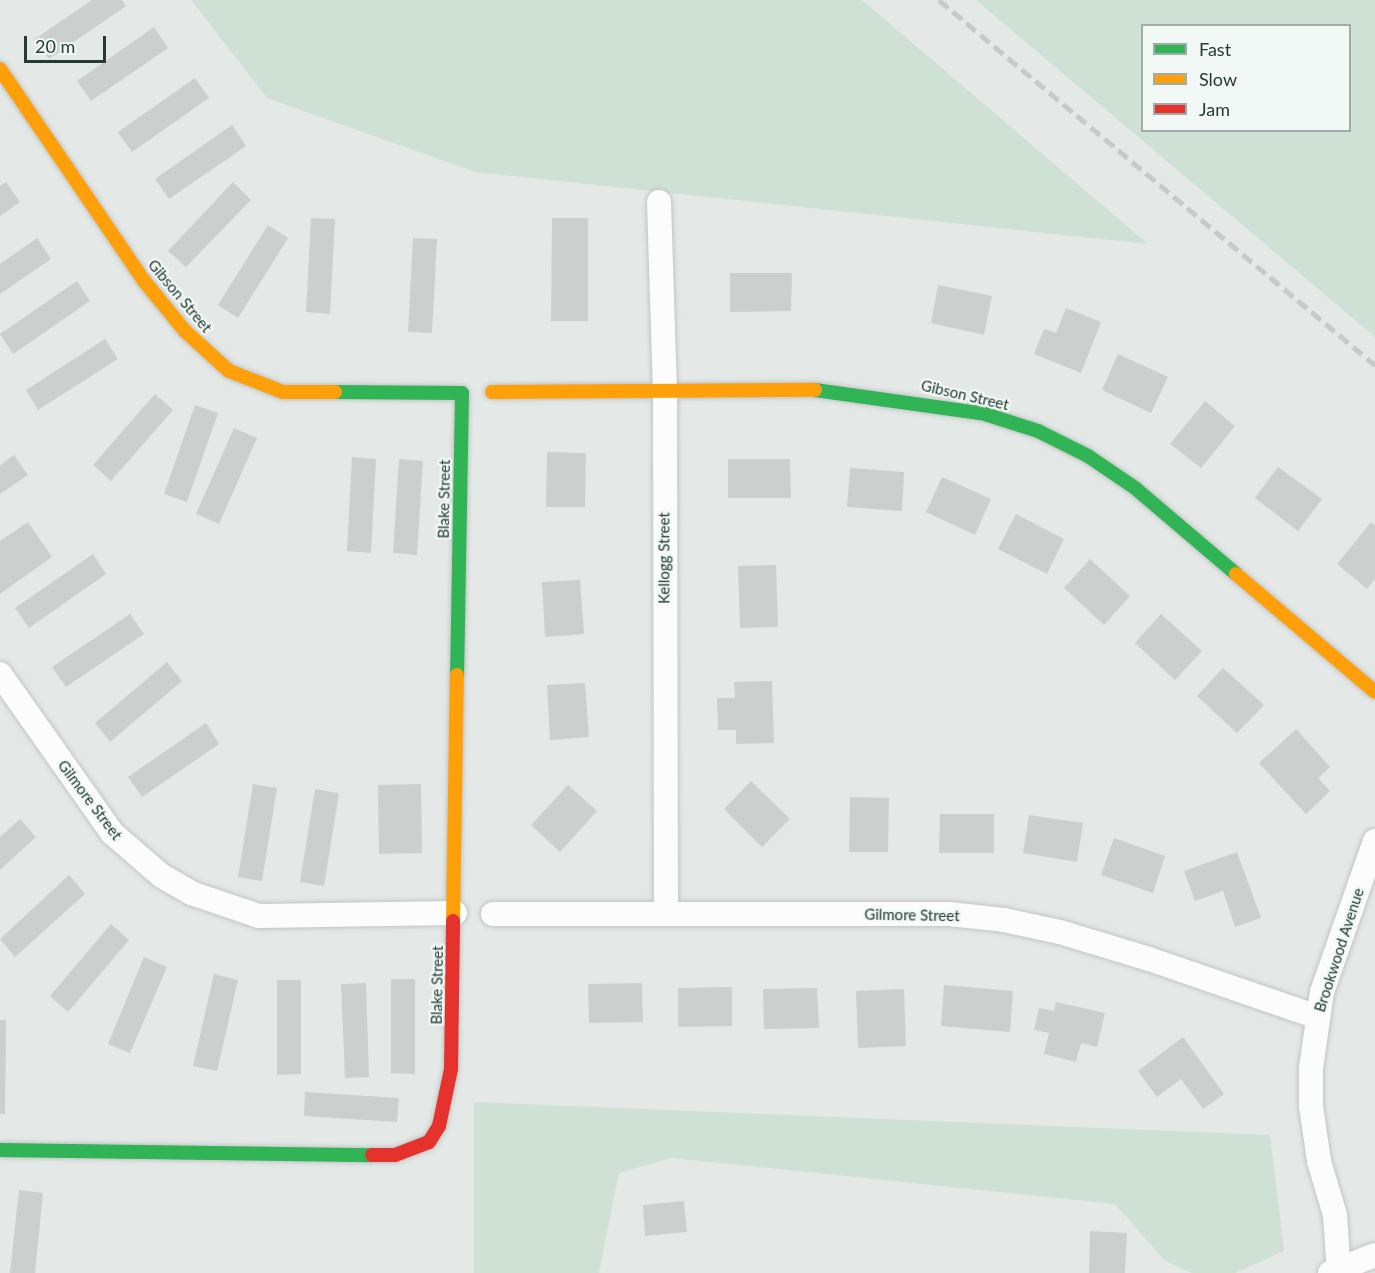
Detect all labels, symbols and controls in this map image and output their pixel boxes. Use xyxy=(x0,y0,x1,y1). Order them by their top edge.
scale bar xyxy=(27,24,110,62)
legend xyxy=(1141,24,1351,132)
text: 20 m xyxy=(35,35,75,57)
text: Fast xyxy=(1199,38,1231,60)
text: Slow xyxy=(1199,68,1237,90)
text: Jam xyxy=(1199,98,1230,120)
street label: Gibson Street xyxy=(144,256,216,336)
street label: Gibson Street xyxy=(919,376,1011,414)
street label: Blake Street xyxy=(434,459,454,539)
street label: Kellogg Street xyxy=(655,512,673,604)
street label: Gilmore Street xyxy=(54,757,126,843)
street label: Brookwood Avenue xyxy=(1310,885,1368,1015)
street label: Gilmore Street xyxy=(864,905,960,925)
street label: Blake Street xyxy=(427,945,447,1025)

